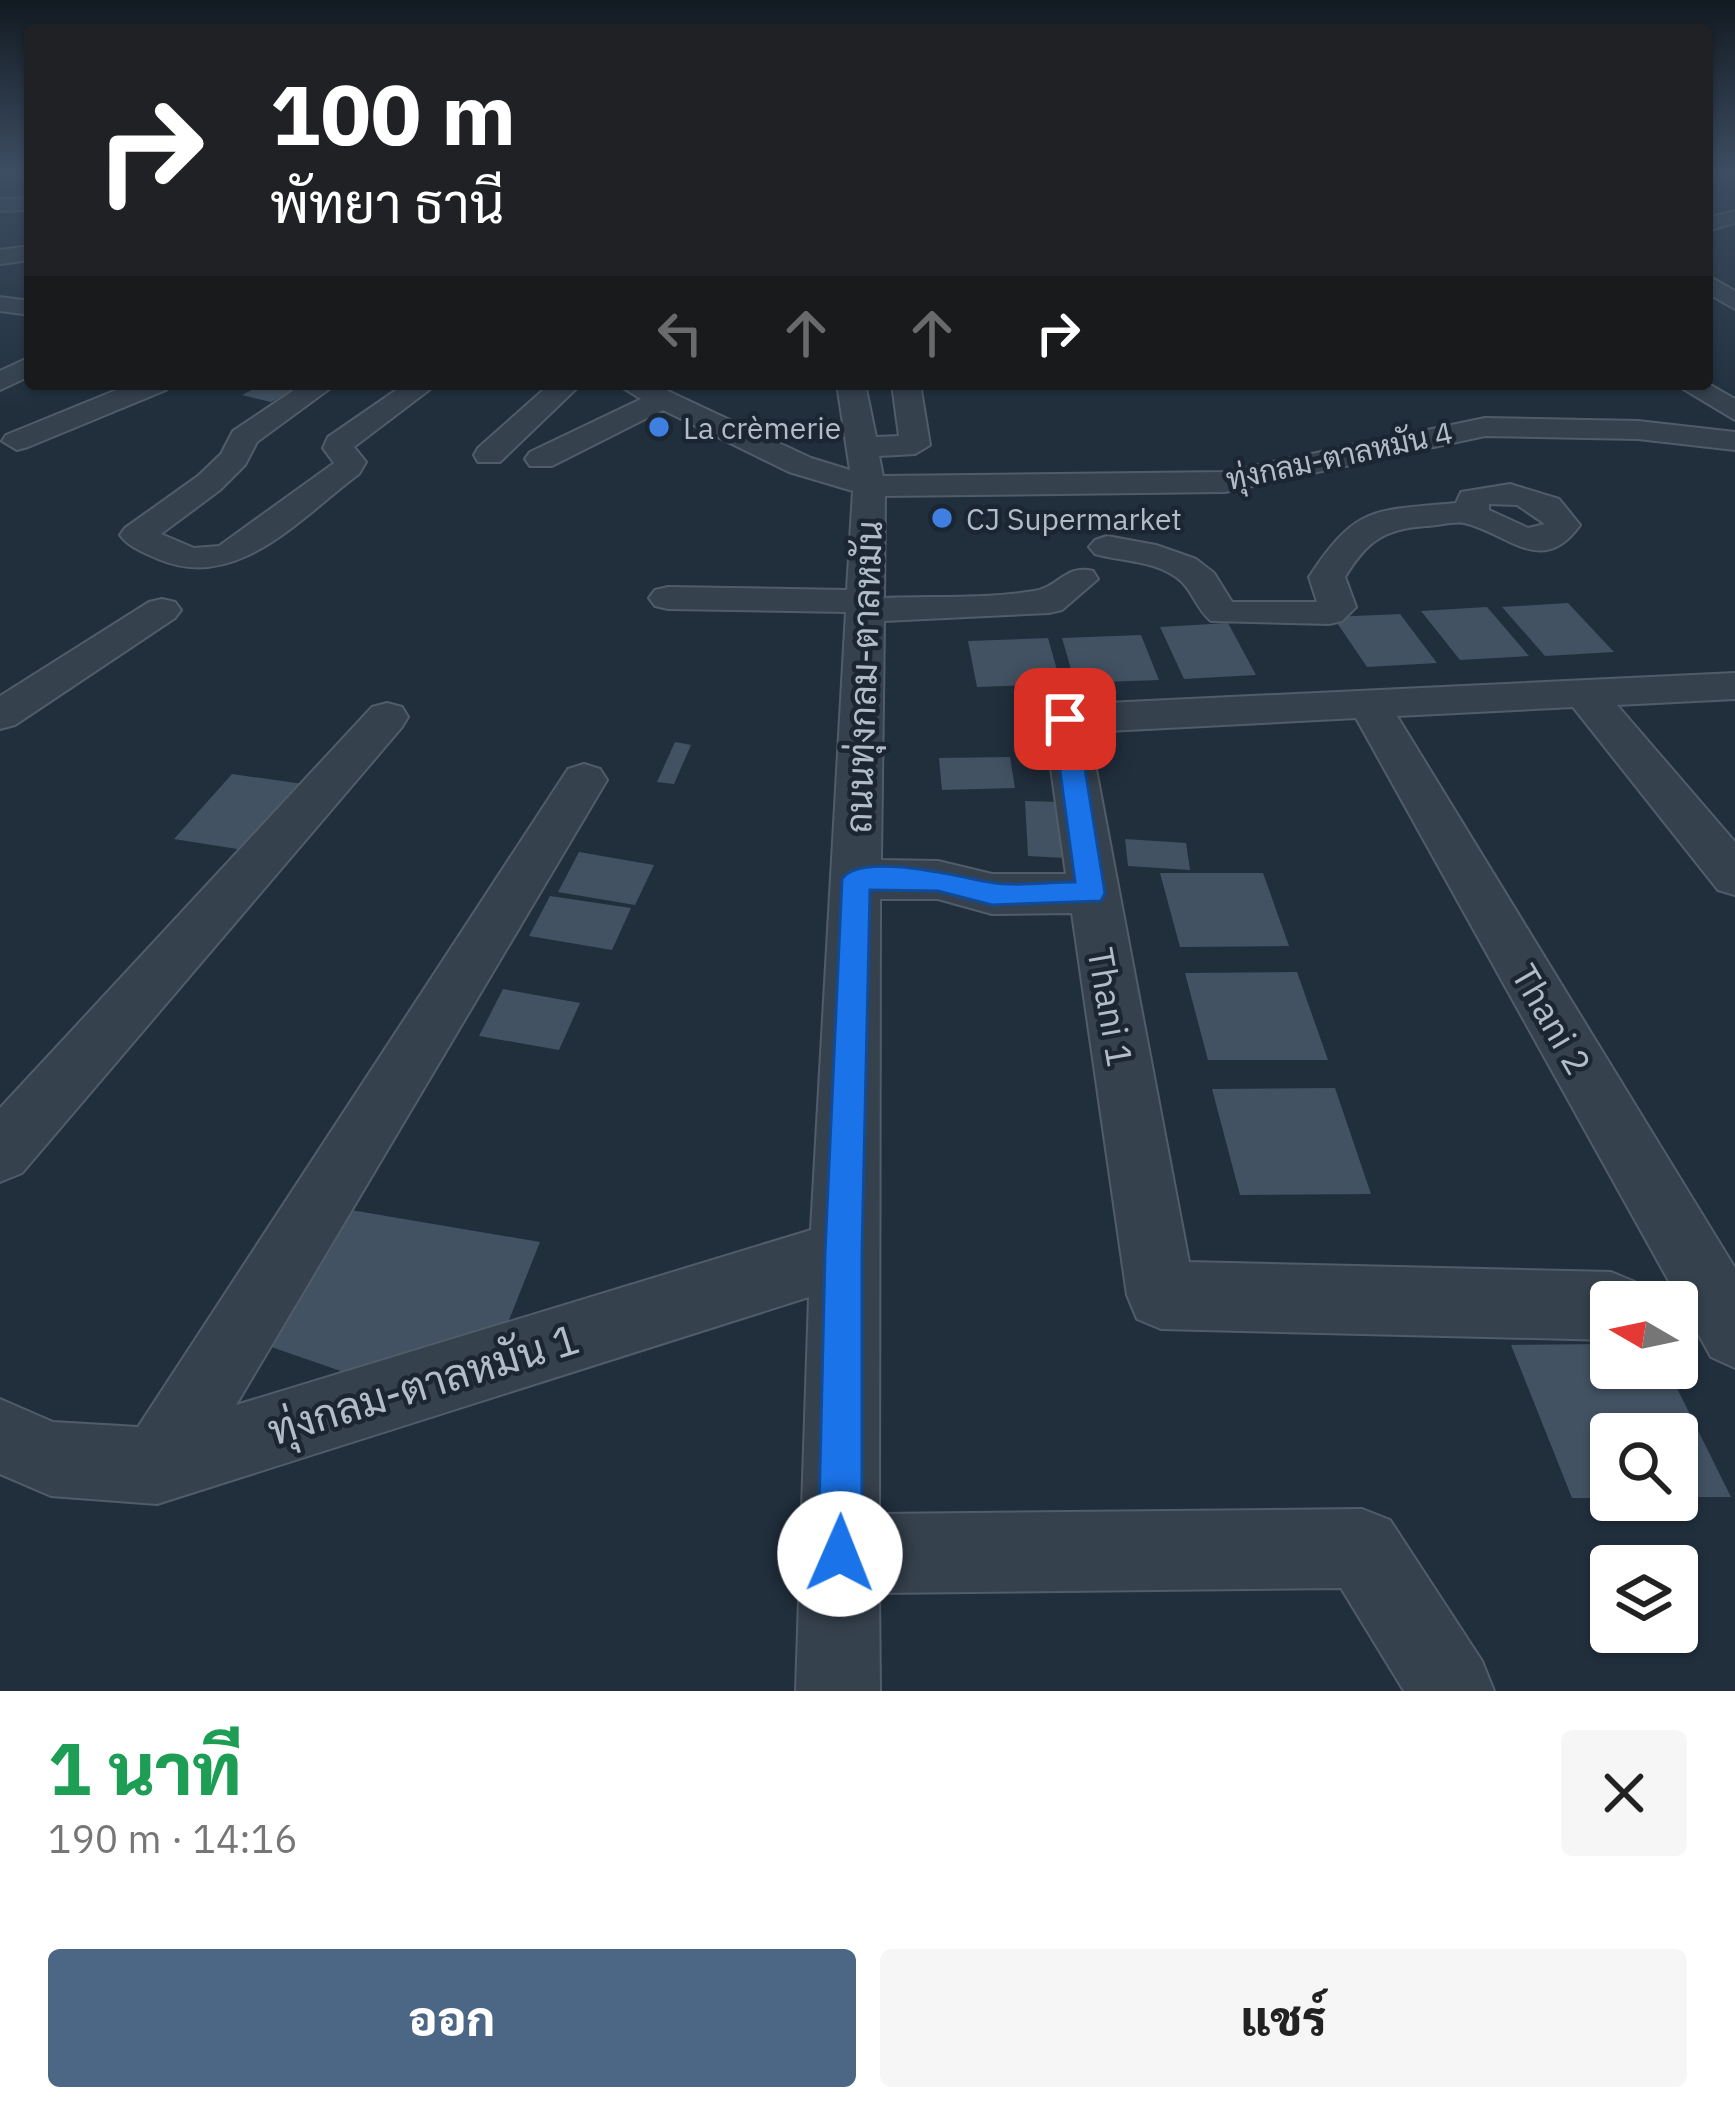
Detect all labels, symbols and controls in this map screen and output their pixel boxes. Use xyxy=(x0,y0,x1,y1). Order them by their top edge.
text: 100 m xyxy=(270,59,516,168)
icon: right xyxy=(72,72,228,228)
text: พัทยา ธานี xyxy=(270,168,504,238)
icon: left xyxy=(647,300,713,366)
icon: ahead xyxy=(773,300,839,366)
icon: ahead xyxy=(899,300,965,366)
icon: right xyxy=(1025,300,1091,366)
place label: La crèmerie xyxy=(683,408,841,447)
street label: ทุ่งกลม-ตาลหมัน 4 xyxy=(1222,412,1456,501)
marker: La crèmerie xyxy=(646,414,672,440)
place label: CJ Supermarket xyxy=(966,499,1182,538)
marker: CJ Supermarket xyxy=(929,505,955,531)
street label: ถนนทุ่งกลม-ตาลหมัน xyxy=(834,520,894,834)
pin xyxy=(1014,668,1116,770)
icon: arrive xyxy=(1032,686,1098,752)
street label: Thani 1 xyxy=(1077,944,1145,1070)
street label: Thani 2 xyxy=(1502,955,1602,1083)
north arrow xyxy=(1590,1281,1698,1389)
map controls xyxy=(1590,1281,1698,1653)
street label: ทุ่งกลม-ตาลหมัน 1 xyxy=(261,1311,586,1460)
button: search xyxy=(1590,1413,1698,1521)
position arrow xyxy=(777,1491,903,1617)
button: layers xyxy=(1590,1545,1698,1653)
text: 1 นาที xyxy=(48,1721,242,1815)
button: close xyxy=(1561,1730,1687,1856)
text: 190 m · 14:16 xyxy=(48,1813,298,1864)
button: ออก xyxy=(48,1949,856,2087)
button: แชร์ xyxy=(880,1949,1687,2087)

